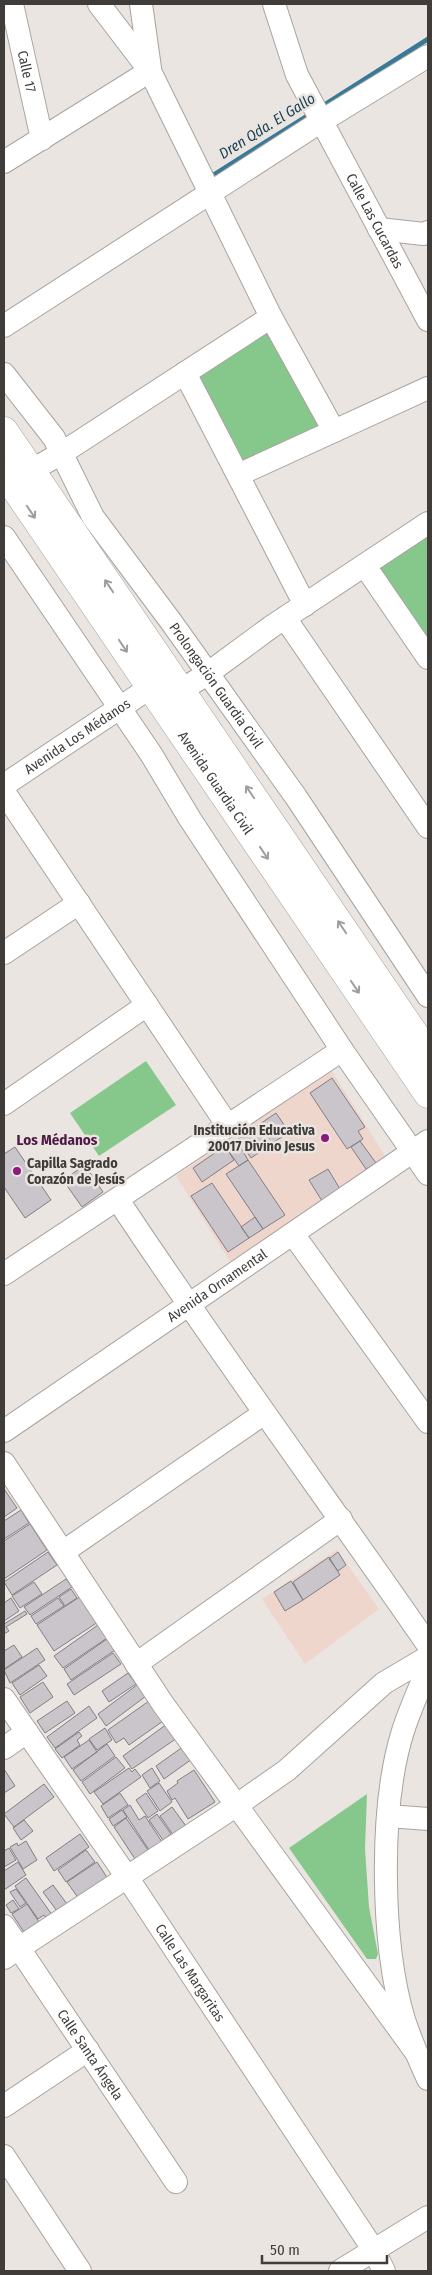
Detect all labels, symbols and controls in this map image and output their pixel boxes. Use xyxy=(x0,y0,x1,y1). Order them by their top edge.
street label: Calle 17 xyxy=(14,49,40,94)
water label: Dren Qda. El Gallo xyxy=(216,89,319,163)
street label: Calle Las Cucardas xyxy=(343,170,407,271)
one-way arrow xyxy=(26,505,36,519)
one-way arrow xyxy=(104,579,114,593)
street label: Prolongación Guardia Civil xyxy=(166,619,267,752)
one-way arrow xyxy=(118,639,128,653)
street label: Avenida Los Médanos xyxy=(21,695,133,778)
street label: Avenida Guardia Civil xyxy=(175,728,257,838)
one-way arrow xyxy=(245,786,255,800)
one-way arrow xyxy=(259,846,269,860)
one-way arrow xyxy=(337,920,347,934)
one-way arrow xyxy=(350,980,360,994)
place label: Institución Educativa 20017 Divino Jesus xyxy=(194,1122,315,1155)
district label: Los Médanos xyxy=(17,1131,98,1149)
marker: Institución Educativa 20017 Divino Jesus xyxy=(319,1132,331,1144)
place label: Capilla Sagrado Corazón de Jesús xyxy=(27,1155,125,1188)
marker: Capilla Sagrado Corazón de Jesús xyxy=(11,1165,23,1177)
street label: Avenida Ornamental xyxy=(164,1245,270,1325)
street label: Calle Las Margaritas xyxy=(152,1920,229,2025)
street label: Calle Santa Ángela xyxy=(54,2006,127,2103)
scale bar xyxy=(262,2232,387,2264)
text: 50 m xyxy=(270,2241,300,2259)

